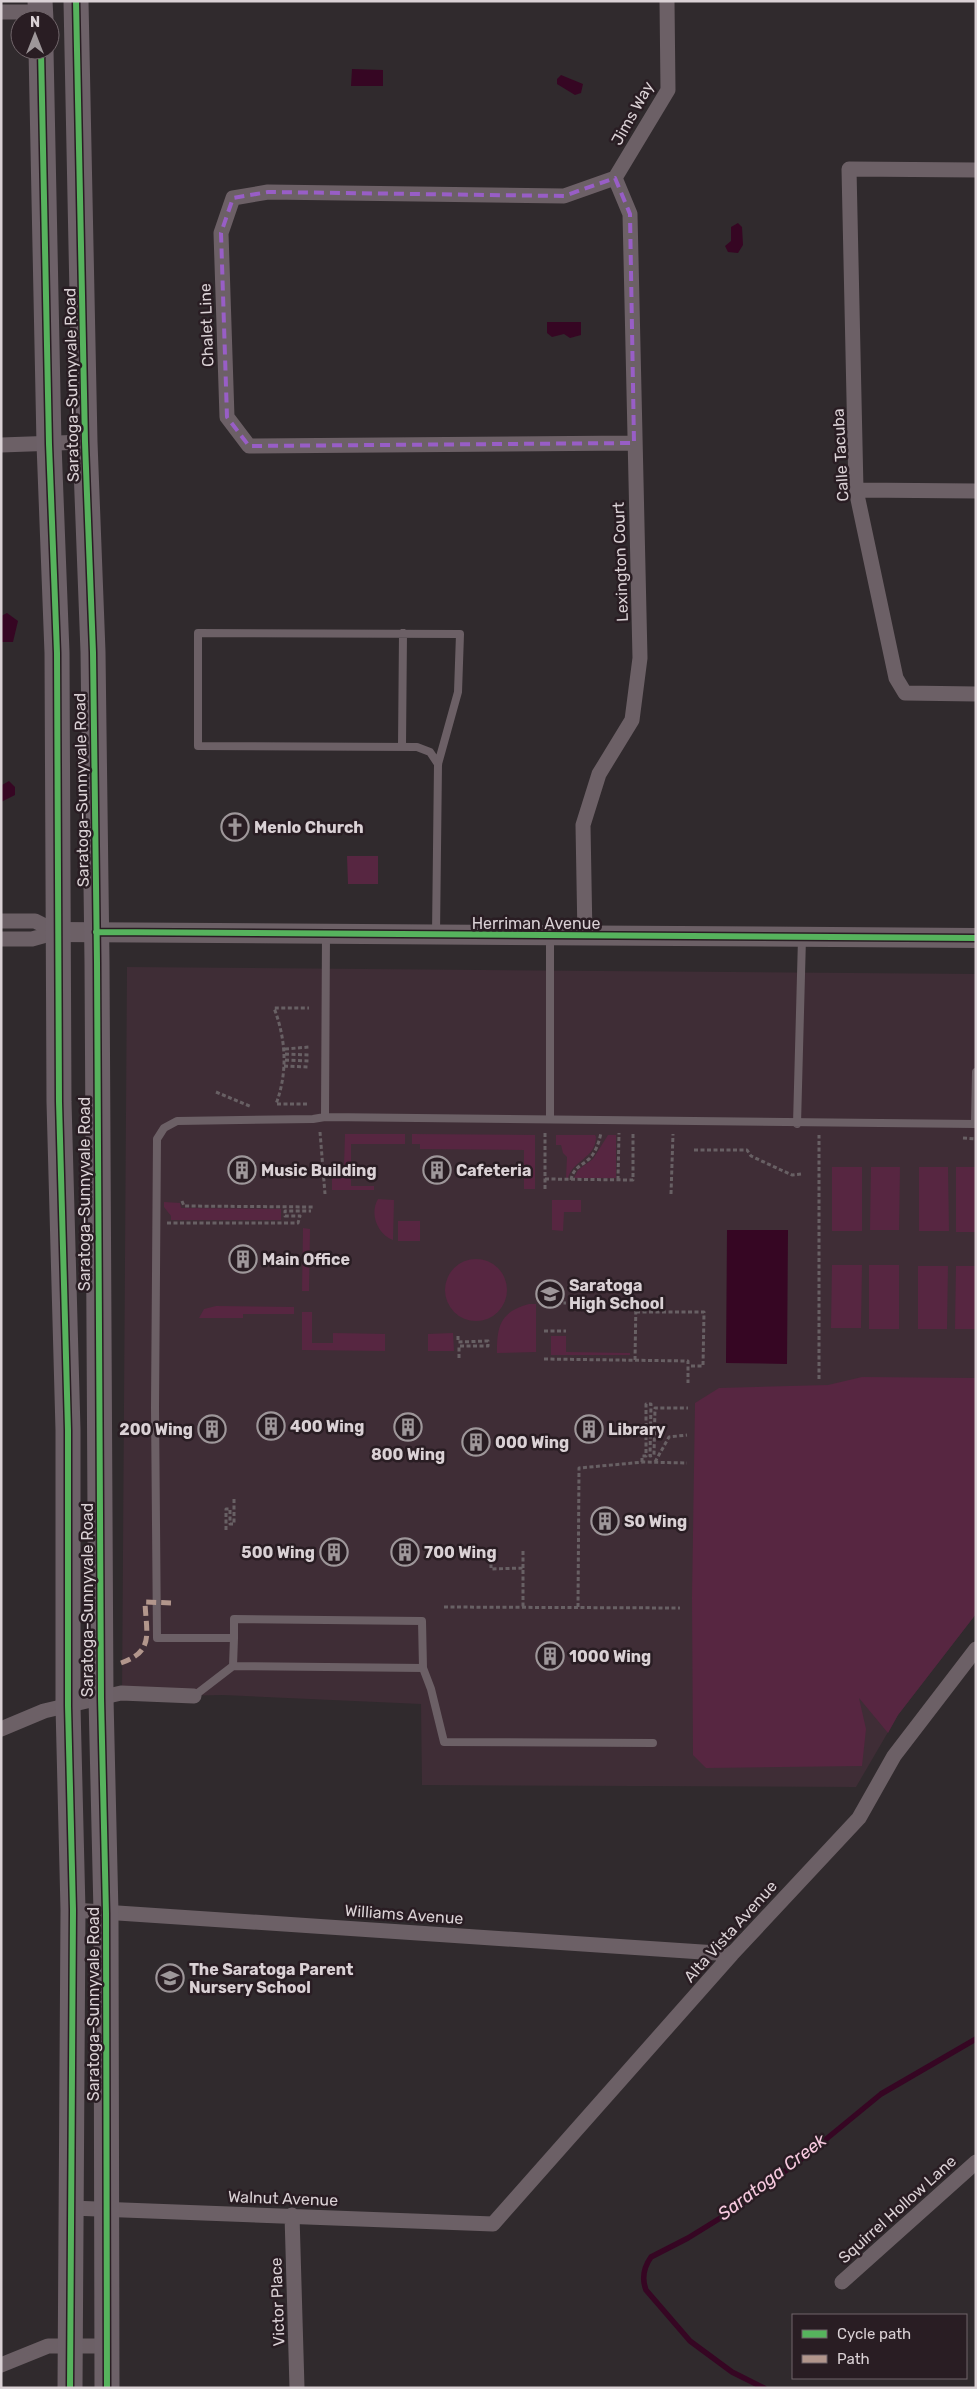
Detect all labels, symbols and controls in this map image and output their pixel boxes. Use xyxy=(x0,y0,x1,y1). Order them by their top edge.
north arrow xyxy=(10,10,60,60)
text: N xyxy=(30,14,40,31)
street label: Jims Way xyxy=(607,78,658,148)
street label: Chalet Line xyxy=(196,283,217,367)
street label: Saratoga-Sunnyvale Road xyxy=(60,288,83,482)
street label: Calle Tacuba xyxy=(829,408,852,502)
street label: Lexington Court xyxy=(609,502,632,622)
street label: Saratoga-Sunnyvale Road xyxy=(70,693,93,887)
church icon: Menlo Church xyxy=(220,812,250,842)
place label: Menlo Church xyxy=(254,818,364,837)
street label: Herriman Avenue xyxy=(472,914,600,933)
street label: Saratoga-Sunnyvale Road xyxy=(75,1097,94,1291)
building icon: Music Building xyxy=(227,1155,257,1185)
building icon: Cafeteria xyxy=(422,1155,452,1185)
place label: Music Building xyxy=(261,1161,377,1180)
place label: Cafeteria xyxy=(456,1161,531,1180)
building icon: Main Office xyxy=(228,1244,258,1274)
place label: Main Office xyxy=(262,1250,350,1269)
place label: Saratoga High School xyxy=(569,1276,664,1313)
school or university icon: Saratoga High School xyxy=(535,1279,565,1309)
building icon: 400 Wing xyxy=(256,1411,286,1441)
building icon: 800 Wing xyxy=(393,1412,423,1442)
building icon: 200 Wing xyxy=(197,1414,227,1444)
building icon: Library xyxy=(574,1414,604,1444)
place label: 400 Wing xyxy=(290,1417,364,1436)
place label: 200 Wing xyxy=(119,1420,193,1439)
place label: Library xyxy=(608,1420,666,1439)
building icon: 000 Wing xyxy=(461,1427,491,1457)
place label: 000 Wing xyxy=(495,1433,569,1452)
place label: 800 Wing xyxy=(371,1445,445,1464)
street label: Saratoga-Sunnyvale Road xyxy=(78,1503,97,1697)
building icon: S0 Wing xyxy=(590,1506,620,1536)
place label: S0 Wing xyxy=(624,1512,687,1531)
building icon: 500 Wing xyxy=(319,1537,349,1567)
building icon: 700 Wing xyxy=(390,1537,420,1567)
place label: 500 Wing xyxy=(241,1543,315,1562)
place label: 700 Wing xyxy=(424,1543,497,1562)
building icon: 1000 Wing xyxy=(535,1641,565,1671)
place label: 1000 Wing xyxy=(569,1647,651,1666)
street label: Alta Vista Avenue xyxy=(680,1877,781,1986)
street label: Williams Avenue xyxy=(344,1901,464,1928)
street label: Saratoga-Sunnyvale Road xyxy=(84,1907,103,2101)
place label: The Saratoga Parent Nursery School xyxy=(189,1960,354,1997)
school or university icon: The Saratoga Parent Nursery School xyxy=(155,1963,185,1993)
water label: Saratoga Creek xyxy=(713,2129,831,2225)
street label: Squirrel Hollow Lane xyxy=(834,2151,960,2267)
street label: Walnut Avenue xyxy=(228,2187,338,2210)
street label: Victor Place xyxy=(266,2257,289,2347)
legend xyxy=(792,2314,967,2379)
text: Cycle path xyxy=(837,2325,911,2343)
text: Path xyxy=(837,2350,870,2368)

